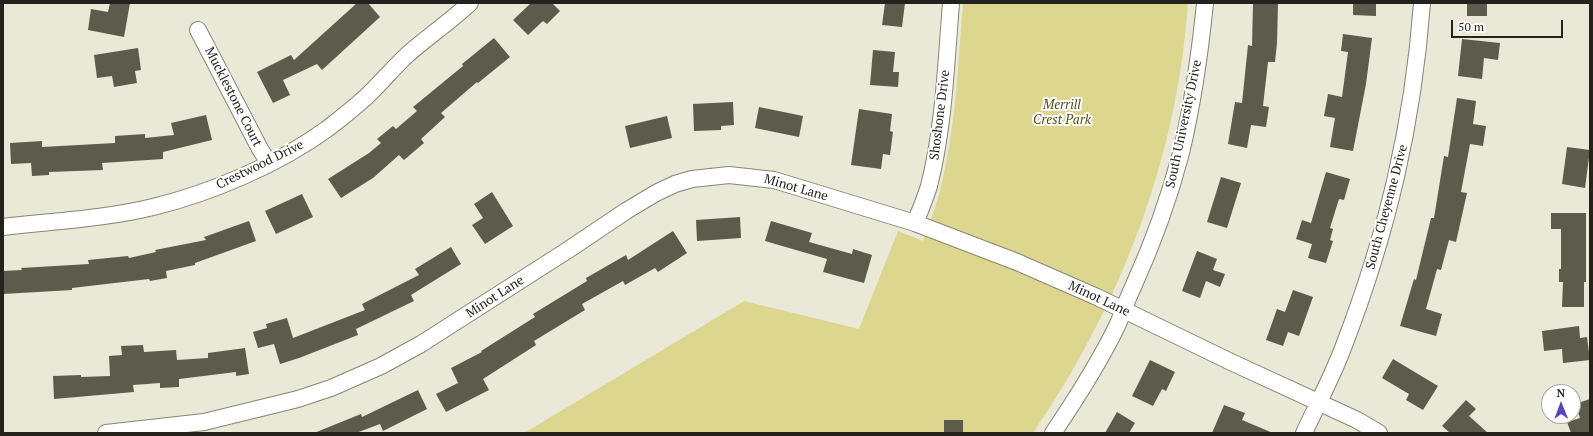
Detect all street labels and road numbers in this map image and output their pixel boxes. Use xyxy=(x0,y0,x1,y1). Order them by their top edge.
street label: Mucklestone Court xyxy=(201,45,265,149)
street label: South University Drive xyxy=(1163,59,1205,189)
street label: Shoshone Drive xyxy=(927,69,953,161)
street label: Crestwood Drive xyxy=(214,137,306,193)
street label: South Cheyenne Drive xyxy=(1363,143,1411,271)
street label: Minot Lane xyxy=(762,171,830,205)
street label: Minot Lane xyxy=(463,273,527,321)
street label: Minot Lane xyxy=(1066,278,1132,320)

